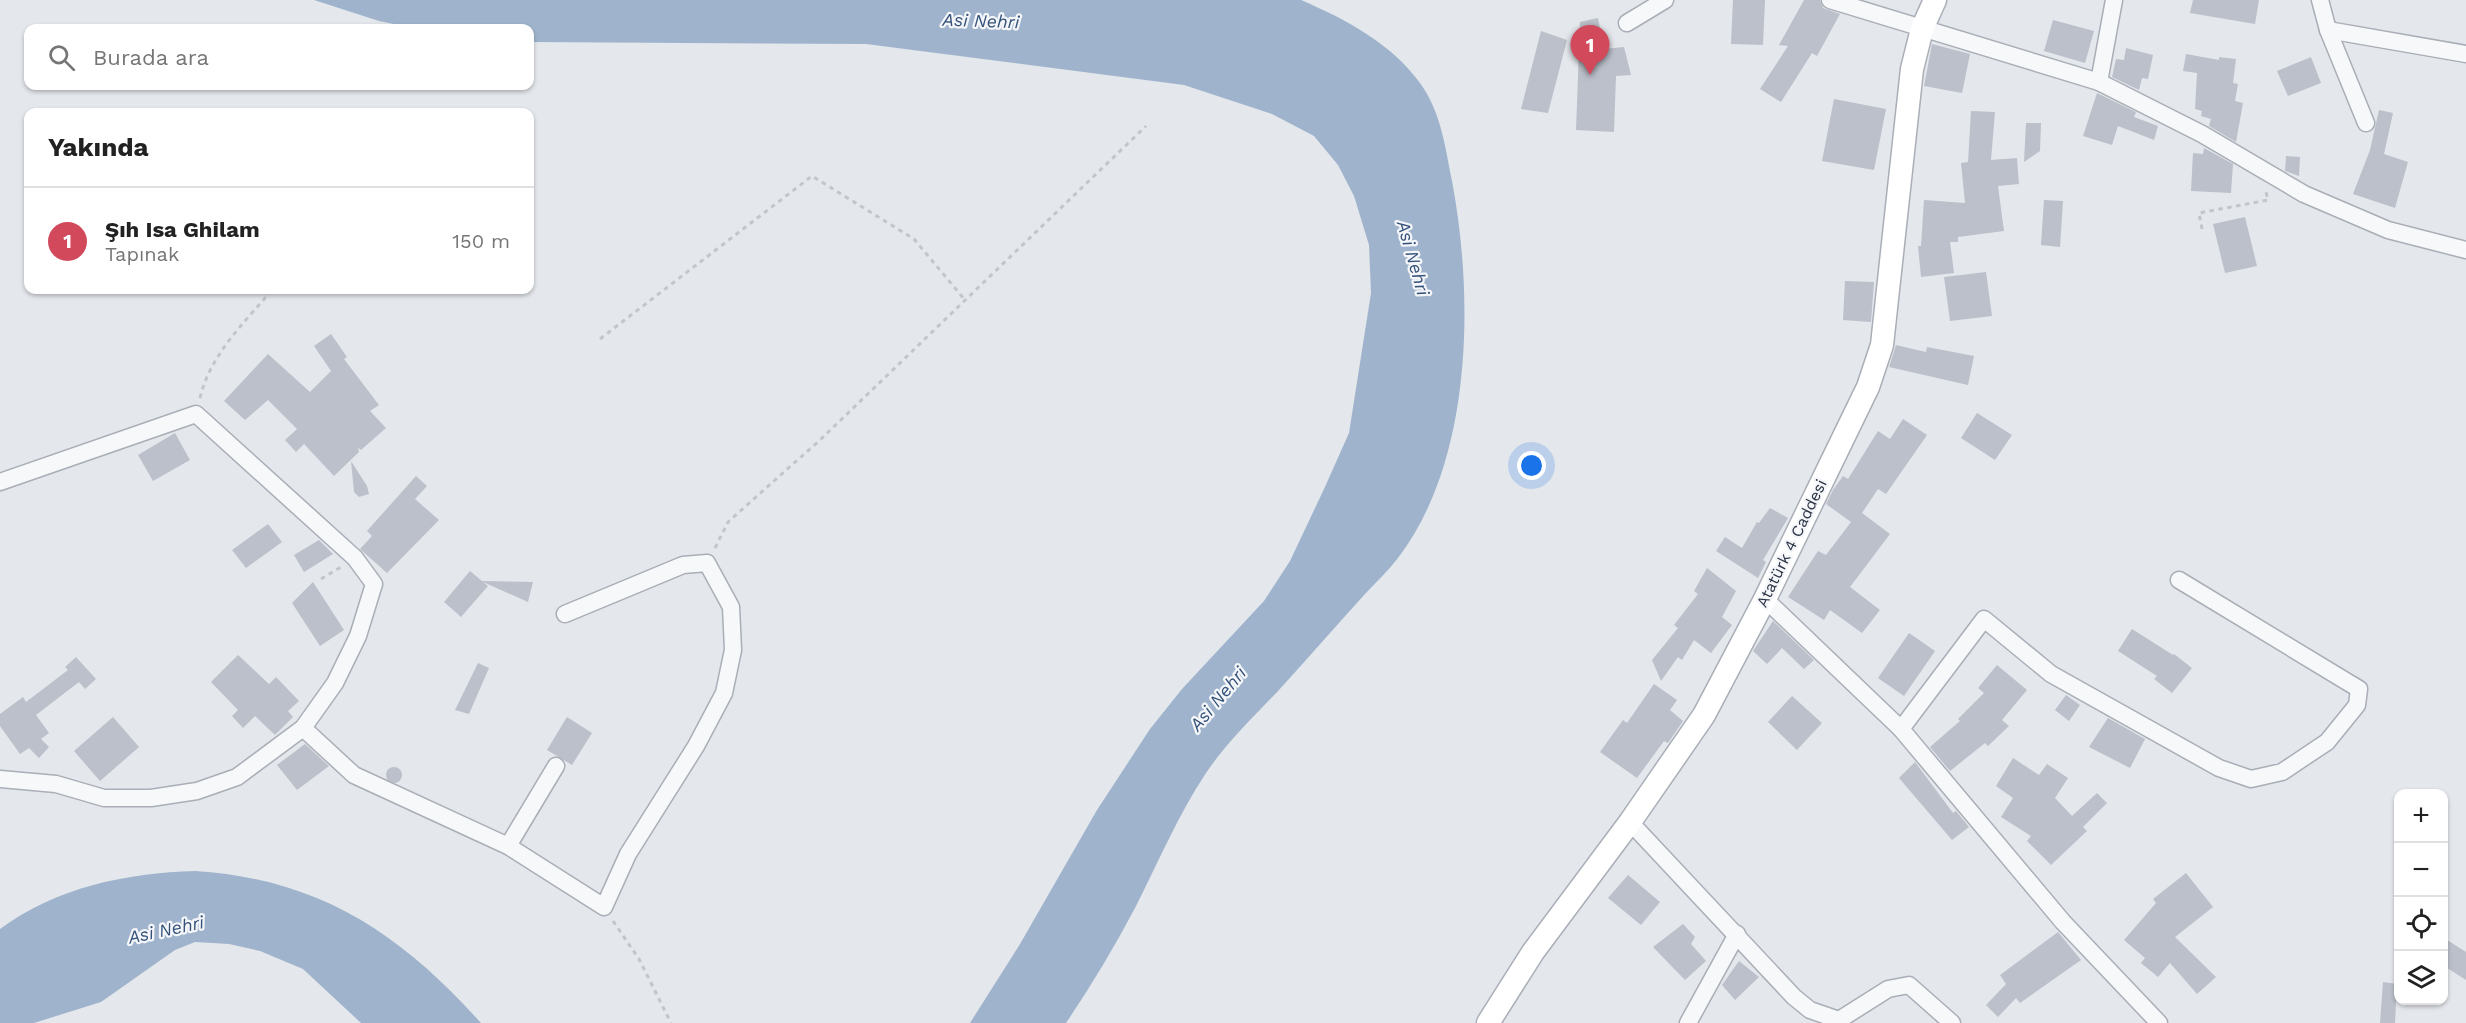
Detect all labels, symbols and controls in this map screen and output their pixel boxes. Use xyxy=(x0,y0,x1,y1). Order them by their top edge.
water label: Asi Nehri xyxy=(941,9,1021,32)
search box xyxy=(24,24,534,90)
pin: 1 xyxy=(1570,26,1610,75)
icon: search xyxy=(45,41,78,74)
text: Burada ara xyxy=(93,45,209,70)
text: Yakında xyxy=(48,132,149,162)
text: Şıh Isa Ghilam xyxy=(105,217,260,242)
water label: Asi Nehri xyxy=(1393,217,1435,299)
text: 1 xyxy=(63,229,72,253)
text: 150 m xyxy=(452,229,510,253)
text: Tapınak xyxy=(105,242,179,266)
your location xyxy=(1517,451,1546,480)
street label: Atatürk 4 Caddesi xyxy=(1752,476,1831,610)
water label: Asi Nehri xyxy=(1184,661,1251,736)
map controls xyxy=(2394,789,2448,1005)
button: + xyxy=(2394,789,2448,843)
button: − xyxy=(2394,843,2448,897)
button: locate xyxy=(2394,897,2448,951)
water label: Asi Nehri xyxy=(125,911,207,948)
button: layers xyxy=(2394,951,2448,1005)

